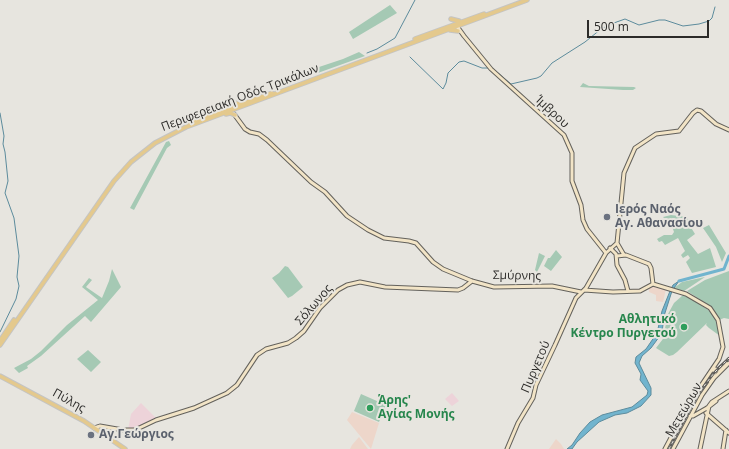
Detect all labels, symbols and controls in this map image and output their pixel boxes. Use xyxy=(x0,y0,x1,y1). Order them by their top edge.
scale bar xyxy=(589,12,711,38)
text: 500 m xyxy=(594,18,629,35)
street label: Περιφερειακή Οδός Τρικάλων xyxy=(159,61,321,135)
street label: Ίμβρου xyxy=(532,93,572,131)
place label: Ιερός Ναός Αγ. Αθανασίου xyxy=(615,203,703,231)
marker: Ιερός Ναός Αγ. Αθανασίου xyxy=(602,212,612,222)
street label: Σμύρνης xyxy=(493,268,541,284)
street label: Σόλωνος xyxy=(292,282,336,328)
place label: Αθλητικό Κέντρο Πυργετού xyxy=(571,313,676,341)
marker: Αθλητικό Κέντρο Πυργετού xyxy=(679,322,689,332)
street label: Πυργετού xyxy=(519,339,553,395)
street label: Μετεώρων xyxy=(663,380,705,440)
street label: Πύλης xyxy=(50,386,88,416)
place label: Άρης' Αγίας Μονής xyxy=(378,394,455,422)
marker: Άρης' Αγίας Μονής xyxy=(365,403,375,413)
place label: Αγ.Γεώργιος xyxy=(99,428,174,442)
marker: Αγ.Γεώργιος xyxy=(86,430,96,440)

